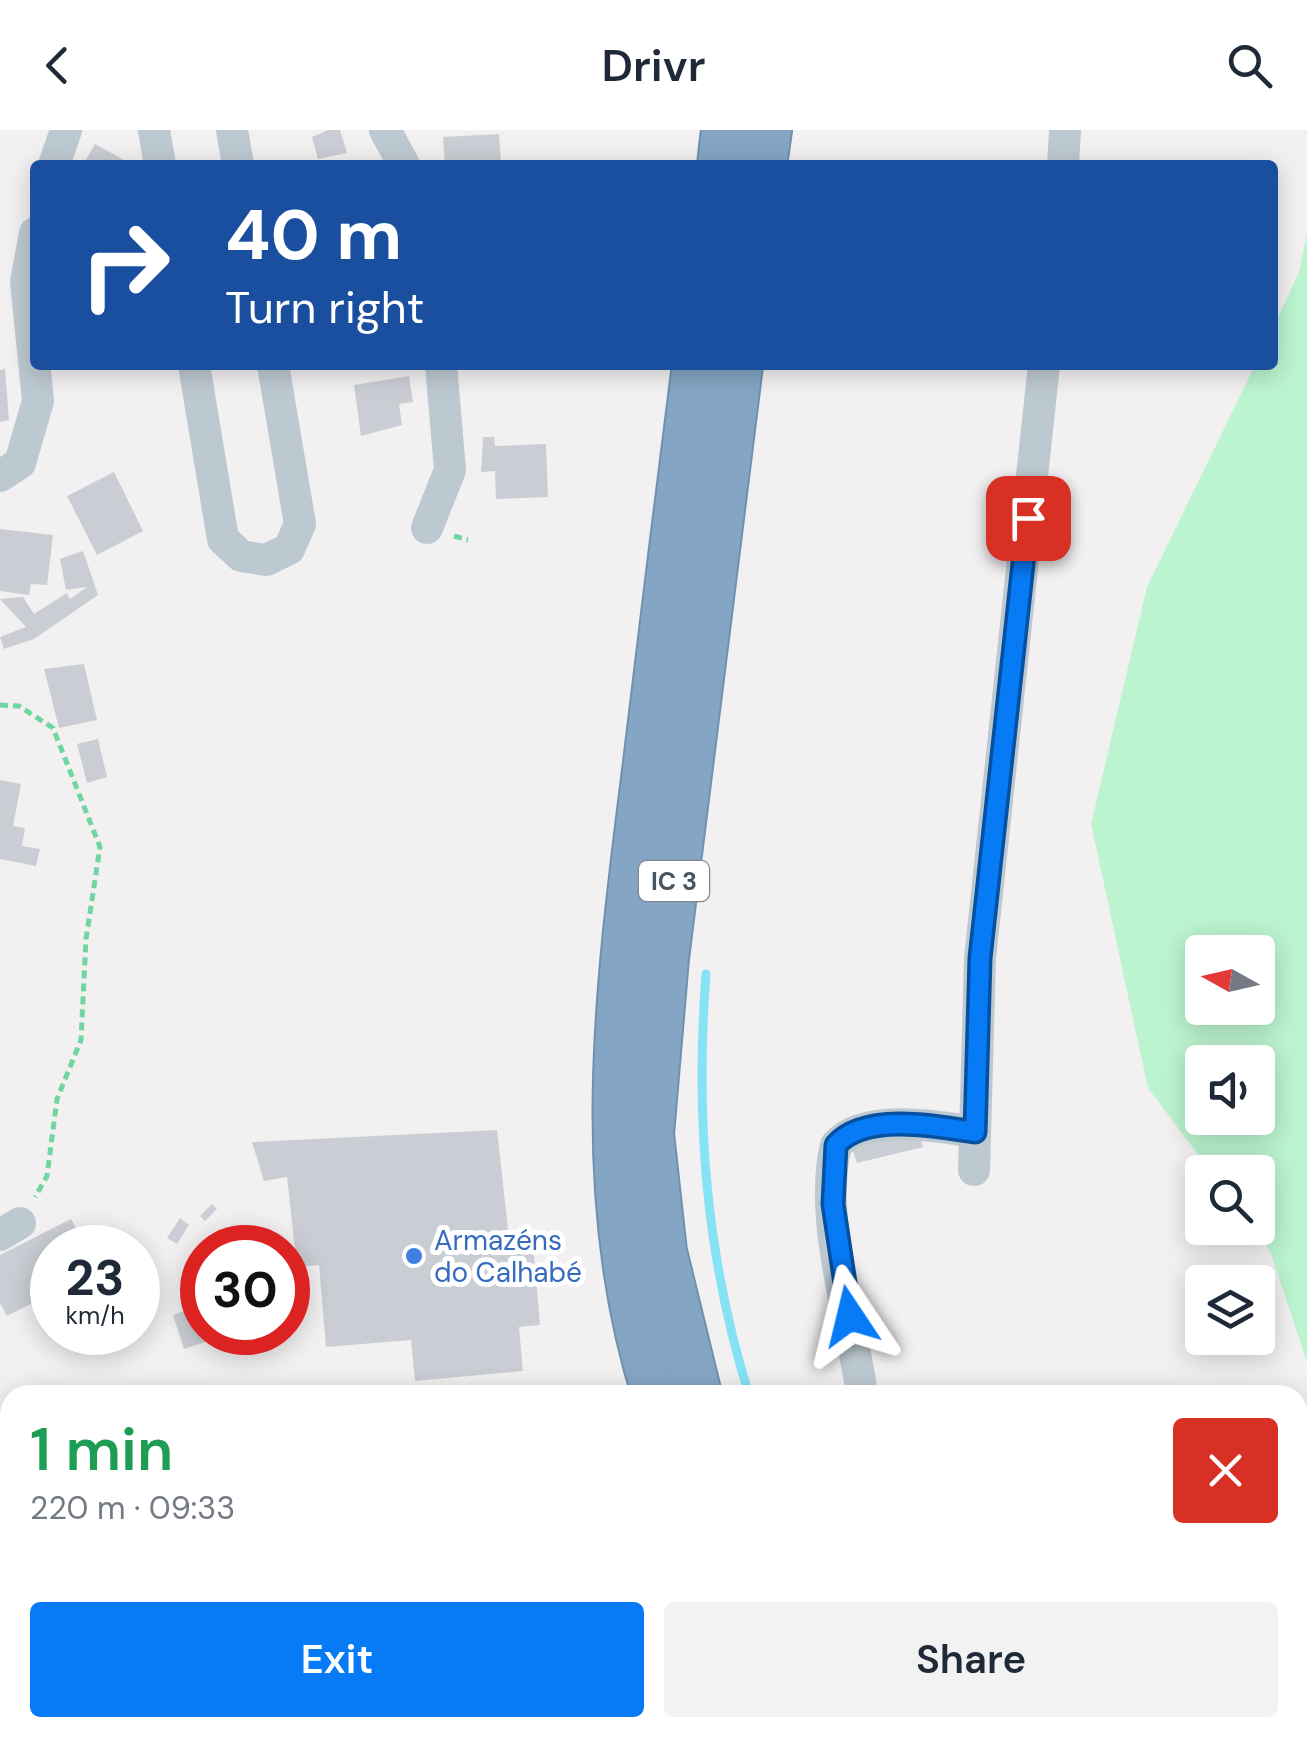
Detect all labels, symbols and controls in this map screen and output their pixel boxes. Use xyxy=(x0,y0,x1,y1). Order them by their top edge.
text: Drivr xyxy=(601,36,706,95)
icon: back xyxy=(30,38,85,93)
icon: search xyxy=(1222,38,1277,93)
text: 40 m xyxy=(225,190,402,281)
icon: right xyxy=(60,200,190,330)
text: Turn right xyxy=(225,278,424,337)
pin xyxy=(986,476,1071,561)
icon: arrive xyxy=(1001,491,1056,546)
road number: IC 3 xyxy=(639,861,709,901)
north arrow xyxy=(1185,935,1275,1025)
map controls xyxy=(1185,935,1275,1355)
button: sound xyxy=(1185,1045,1275,1135)
button: search xyxy=(1185,1155,1275,1245)
place label: Armazéns do Calhabé xyxy=(434,1222,582,1291)
speed limit sign: 30 xyxy=(180,1225,310,1355)
text: 23 xyxy=(66,1245,125,1311)
marker: Armazéns do Calhabé xyxy=(403,1245,425,1267)
position arrow xyxy=(798,1264,902,1368)
button: layers xyxy=(1185,1265,1275,1355)
text: km/h xyxy=(65,1299,125,1332)
text: 1 min xyxy=(30,1410,173,1489)
button: close xyxy=(1173,1418,1278,1523)
text: 220 m · 09:33 xyxy=(30,1487,235,1529)
button: Exit xyxy=(30,1602,644,1717)
button: Share xyxy=(664,1602,1278,1717)

